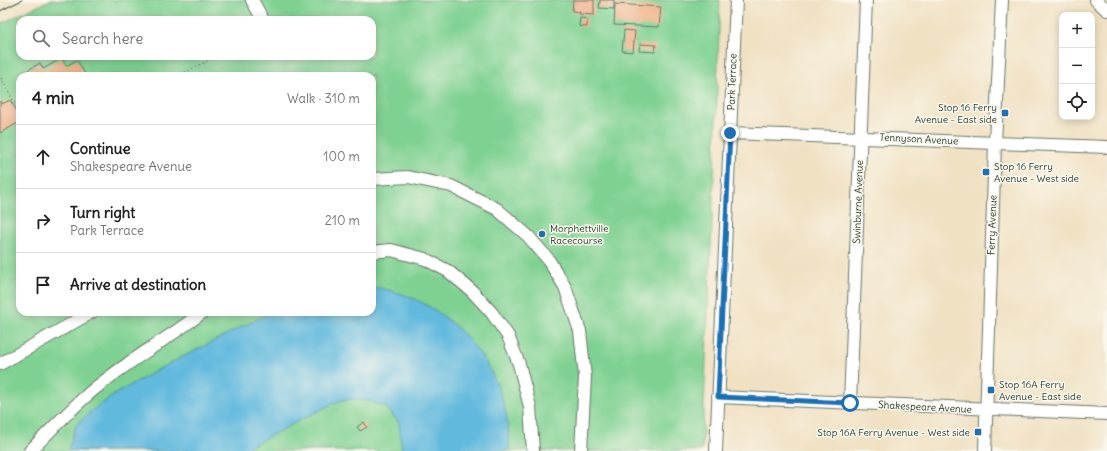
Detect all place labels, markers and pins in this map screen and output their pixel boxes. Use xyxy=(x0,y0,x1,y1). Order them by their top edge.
place label: Stop 16 Ferry Avenue - East side xyxy=(915,101,997,126)
marker: Stop 16 Ferry Avenue - East side xyxy=(1000,108,1010,118)
place label: Stop 16 Ferry Avenue - West side xyxy=(994,160,1079,185)
marker: Stop 16 Ferry Avenue - West side xyxy=(981,167,991,177)
place label: Morphettville Racecourse xyxy=(550,222,608,247)
marker: Morphettville Racecourse xyxy=(537,229,547,239)
place label: Stop 16A Ferry Avenue - East side xyxy=(999,378,1081,403)
marker: Stop 16A Ferry Avenue - East side xyxy=(986,385,996,395)
place label: Stop 16A Ferry Avenue - West side xyxy=(817,426,970,439)
marker: Stop 16A Ferry Avenue - West side xyxy=(973,427,983,437)

